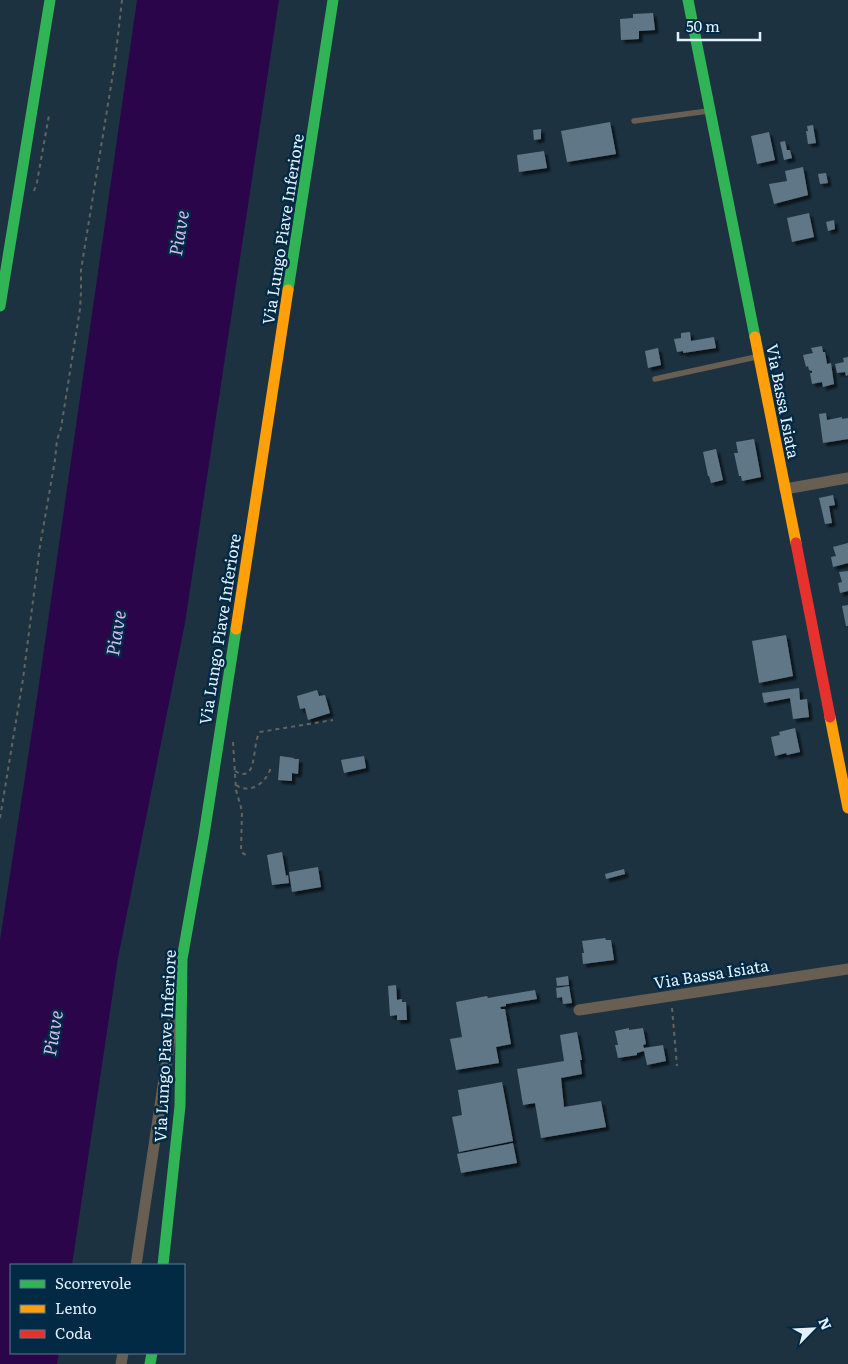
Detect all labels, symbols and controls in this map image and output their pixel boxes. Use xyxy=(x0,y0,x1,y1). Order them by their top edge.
scale bar xyxy=(678,10,760,42)
text: 50 m xyxy=(686,14,720,37)
street label: Via Lungo Piave Inferiore xyxy=(255,132,309,326)
water label: Piave xyxy=(161,208,195,258)
street label: Via Bassa Isiata xyxy=(761,342,807,461)
street label: Via Lungo Piave Inferiore xyxy=(192,532,246,726)
water label: Piave xyxy=(98,608,132,658)
street label: Via Lungo Piave Inferiore xyxy=(147,949,181,1143)
street label: Via Bassa Isiata xyxy=(652,952,771,994)
water label: Piave xyxy=(35,1008,69,1058)
legend xyxy=(10,1264,185,1354)
text: Scorrevole xyxy=(55,1271,132,1294)
text: Lento xyxy=(55,1296,97,1319)
north arrow xyxy=(788,1304,838,1354)
text: N xyxy=(814,1314,837,1333)
text: Coda xyxy=(55,1321,92,1344)

